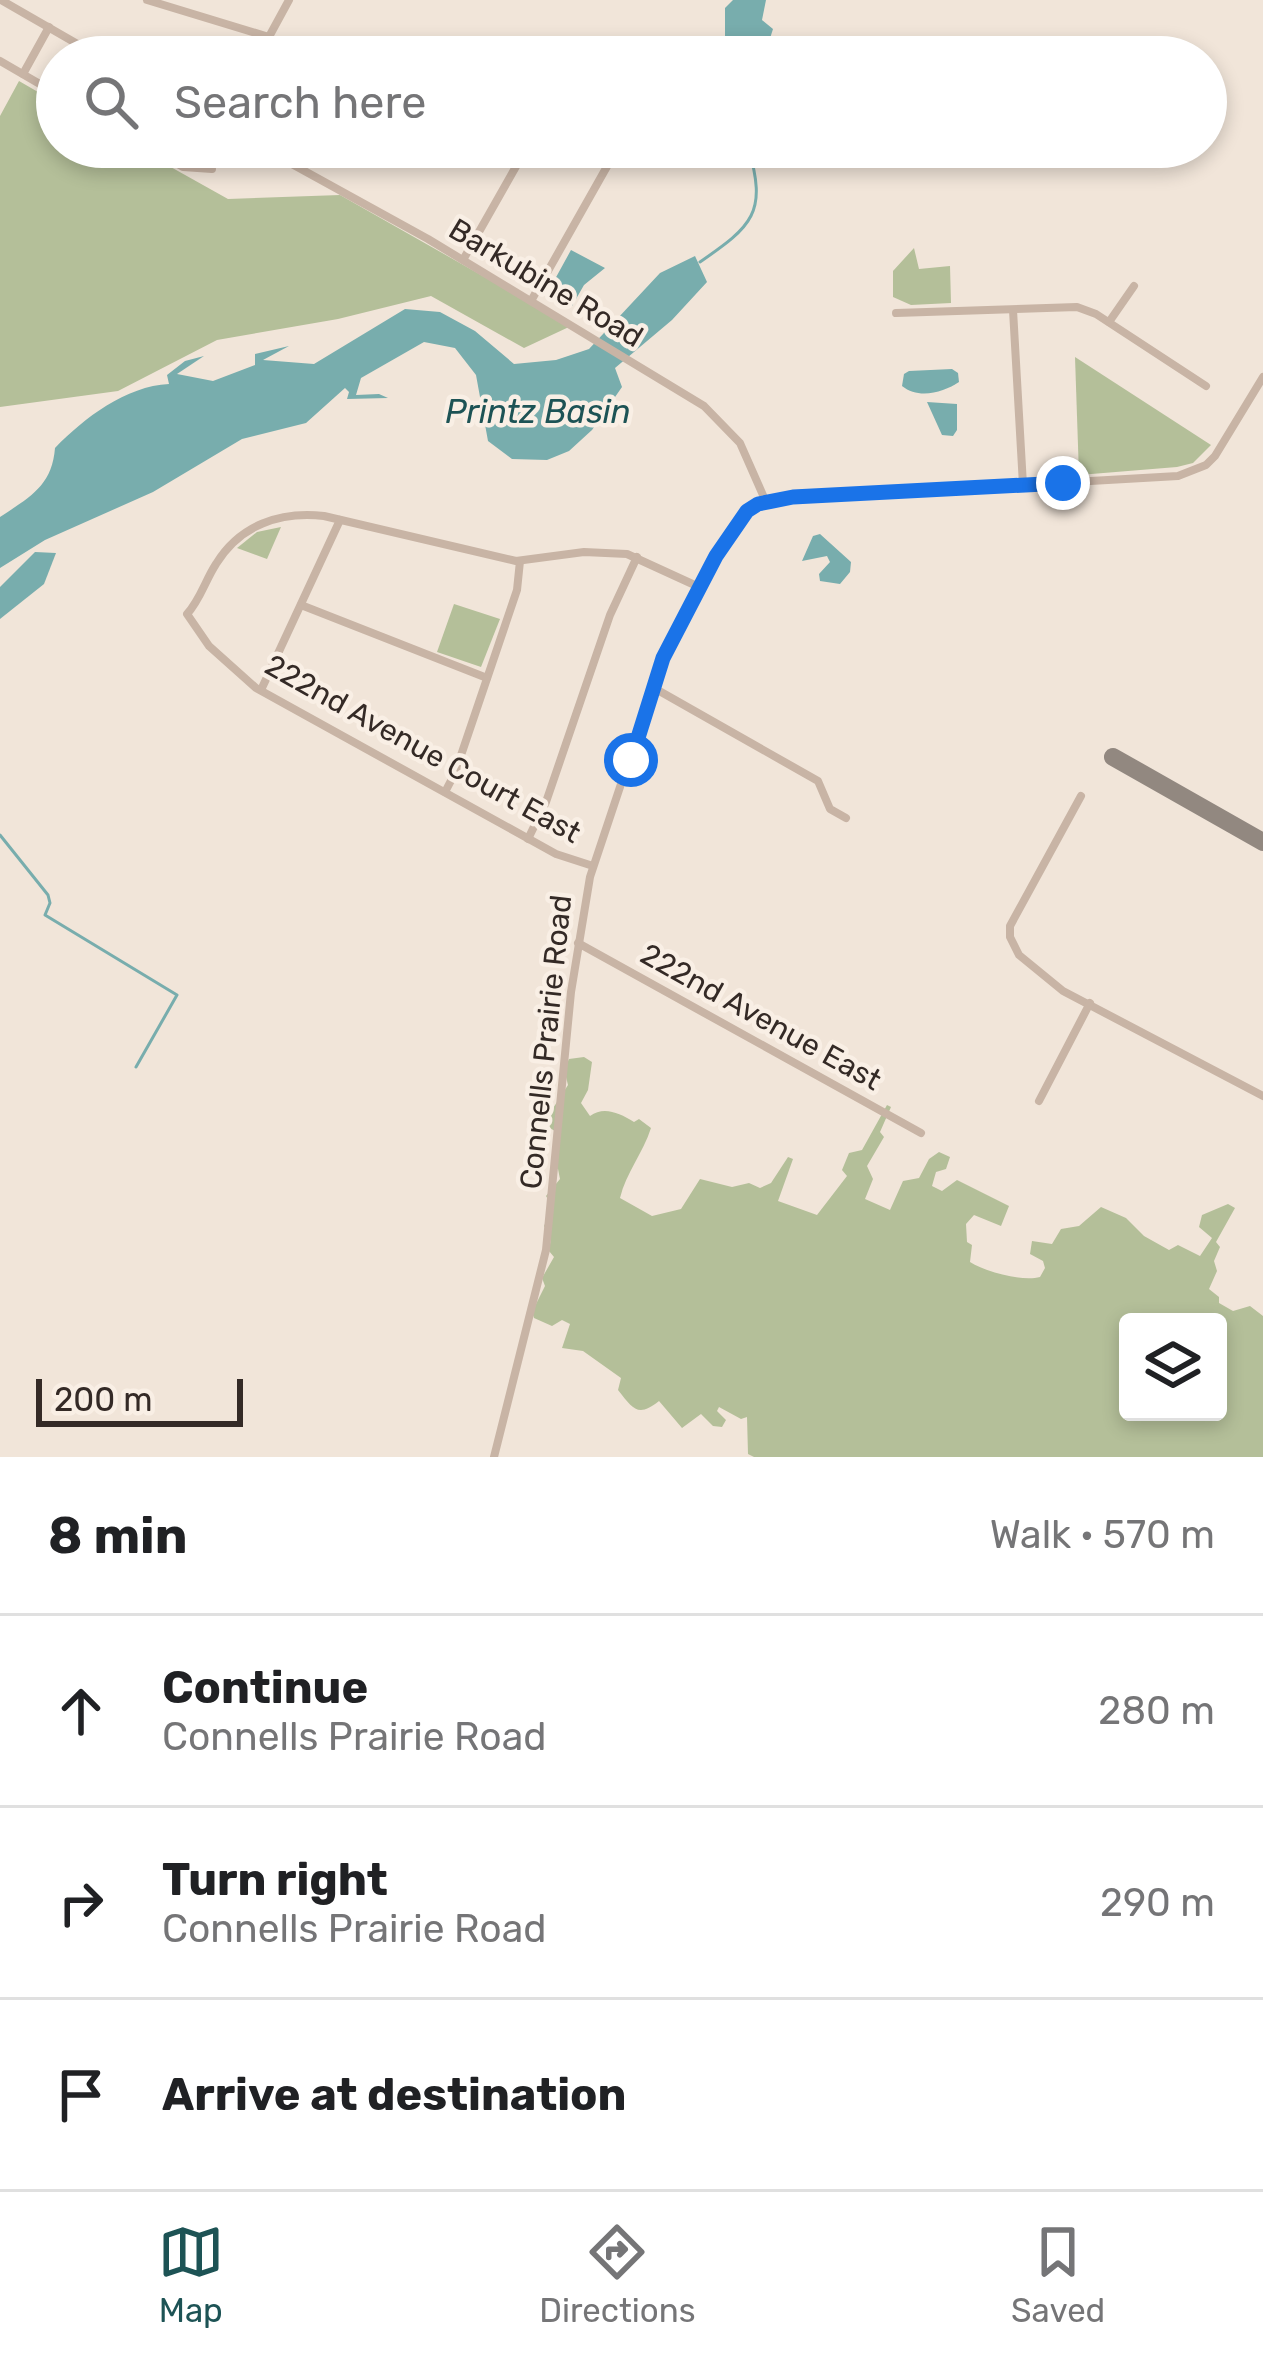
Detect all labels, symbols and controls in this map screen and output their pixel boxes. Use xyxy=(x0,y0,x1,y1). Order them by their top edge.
search box xyxy=(36,36,1227,168)
icon: search xyxy=(78,69,144,135)
text: Search here xyxy=(174,76,426,129)
street label: Barkubine Road xyxy=(442,211,650,355)
water label: Printz Basin xyxy=(445,392,631,431)
route end xyxy=(1036,456,1090,510)
street label: 222nd Avenue Court East xyxy=(259,647,587,851)
route start xyxy=(604,733,658,787)
street label: Connells Prairie Road xyxy=(513,893,579,1191)
street label: 222nd Avenue East xyxy=(634,936,888,1098)
map controls xyxy=(1119,1313,1227,1421)
button: layers xyxy=(1119,1313,1227,1421)
scale bar xyxy=(36,1373,243,1426)
text: 200 m xyxy=(54,1380,153,1419)
text: 8 min xyxy=(48,1505,188,1566)
text: Walk · 570 m xyxy=(990,1512,1215,1558)
text: Continue xyxy=(162,1661,368,1714)
icon: ahead xyxy=(48,1678,114,1744)
text: 280 m xyxy=(1098,1688,1215,1734)
text: Connells Prairie Road xyxy=(162,1714,546,1760)
text: Turn right xyxy=(162,1853,388,1906)
icon: right xyxy=(48,1870,114,1936)
text: 290 m xyxy=(1100,1880,1215,1926)
text: Connells Prairie Road xyxy=(162,1906,546,1952)
icon: arrive xyxy=(48,2062,114,2128)
text: Arrive at destination xyxy=(162,2068,627,2121)
tab: Map xyxy=(158,2219,224,2330)
tab: Directions xyxy=(539,2219,696,2330)
tab: Saved xyxy=(1011,2219,1105,2330)

